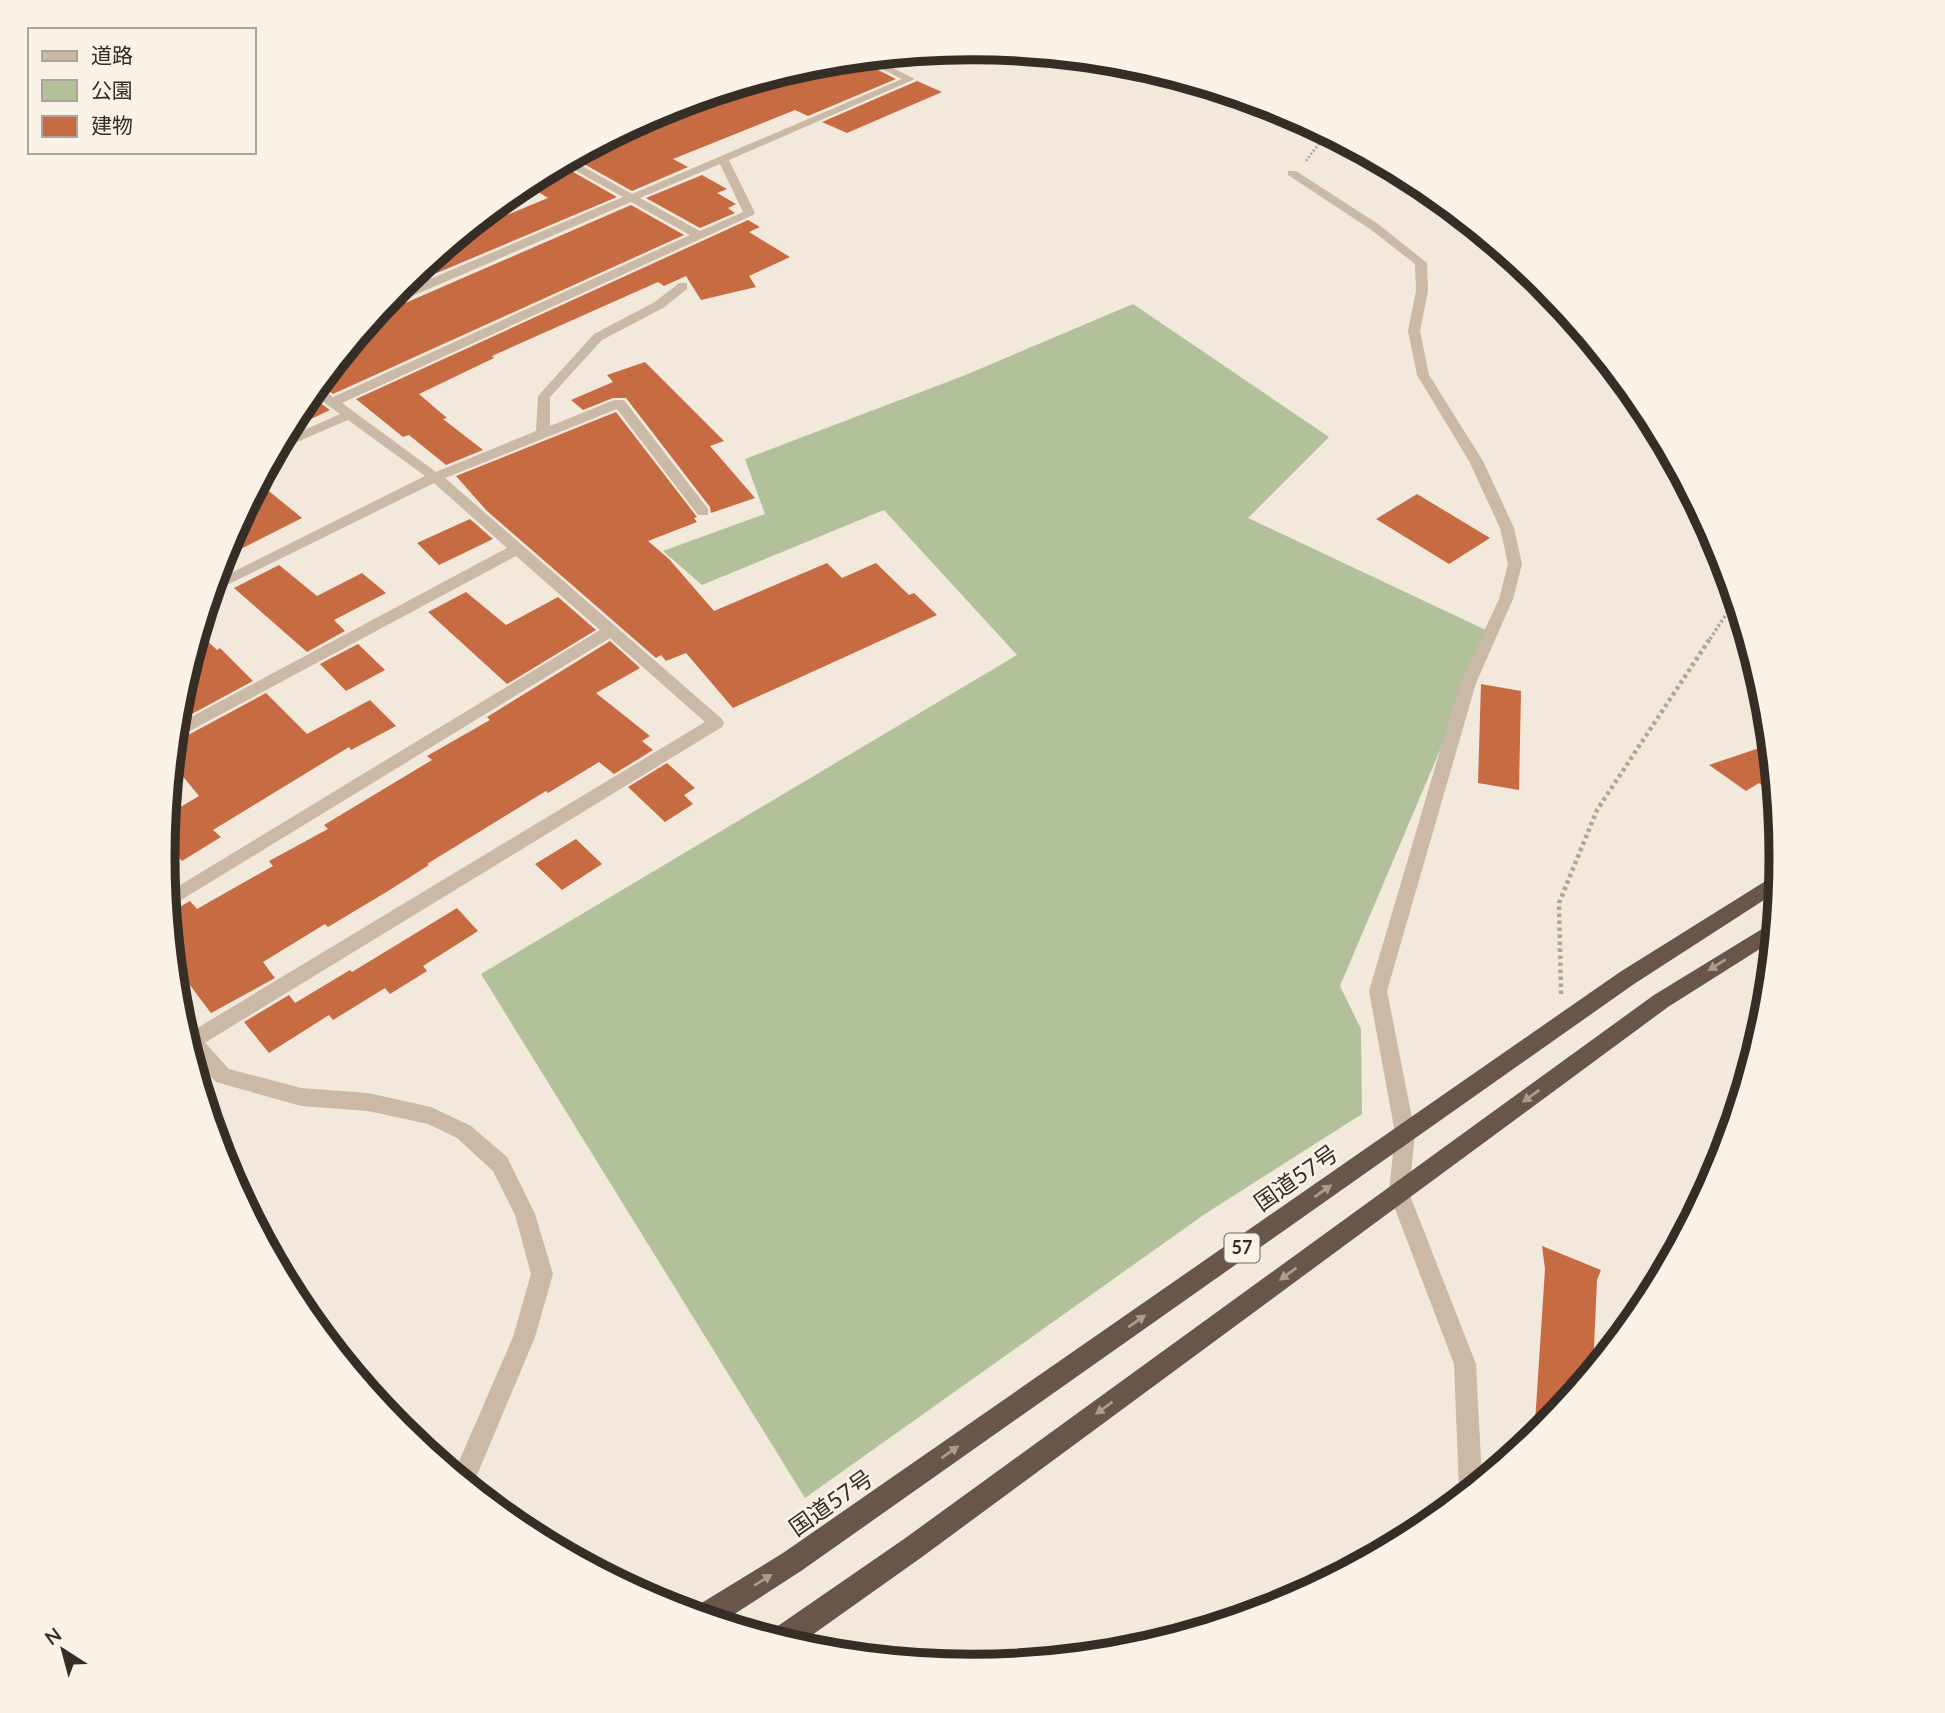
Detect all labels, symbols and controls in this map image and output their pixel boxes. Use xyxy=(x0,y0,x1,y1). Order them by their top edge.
legend xyxy=(28,28,256,154)
text: 道路 xyxy=(91,42,133,67)
text: 公園 xyxy=(91,77,133,102)
text: 建物 xyxy=(91,112,133,137)
one-way arrow xyxy=(1707,959,1726,972)
one-way arrow xyxy=(1522,1089,1540,1103)
street label: 国道57号 xyxy=(1248,1138,1343,1216)
one-way arrow xyxy=(1314,1184,1332,1198)
road number: 57 xyxy=(1224,1233,1260,1262)
one-way arrow xyxy=(1279,1267,1297,1281)
one-way arrow xyxy=(1127,1315,1146,1328)
one-way arrow xyxy=(1096,1401,1114,1416)
one-way arrow xyxy=(941,1445,959,1459)
street label: 国道57号 xyxy=(783,1463,878,1541)
one-way arrow xyxy=(753,1574,772,1587)
north arrow xyxy=(28,1615,98,1685)
text: N xyxy=(40,1622,65,1649)

